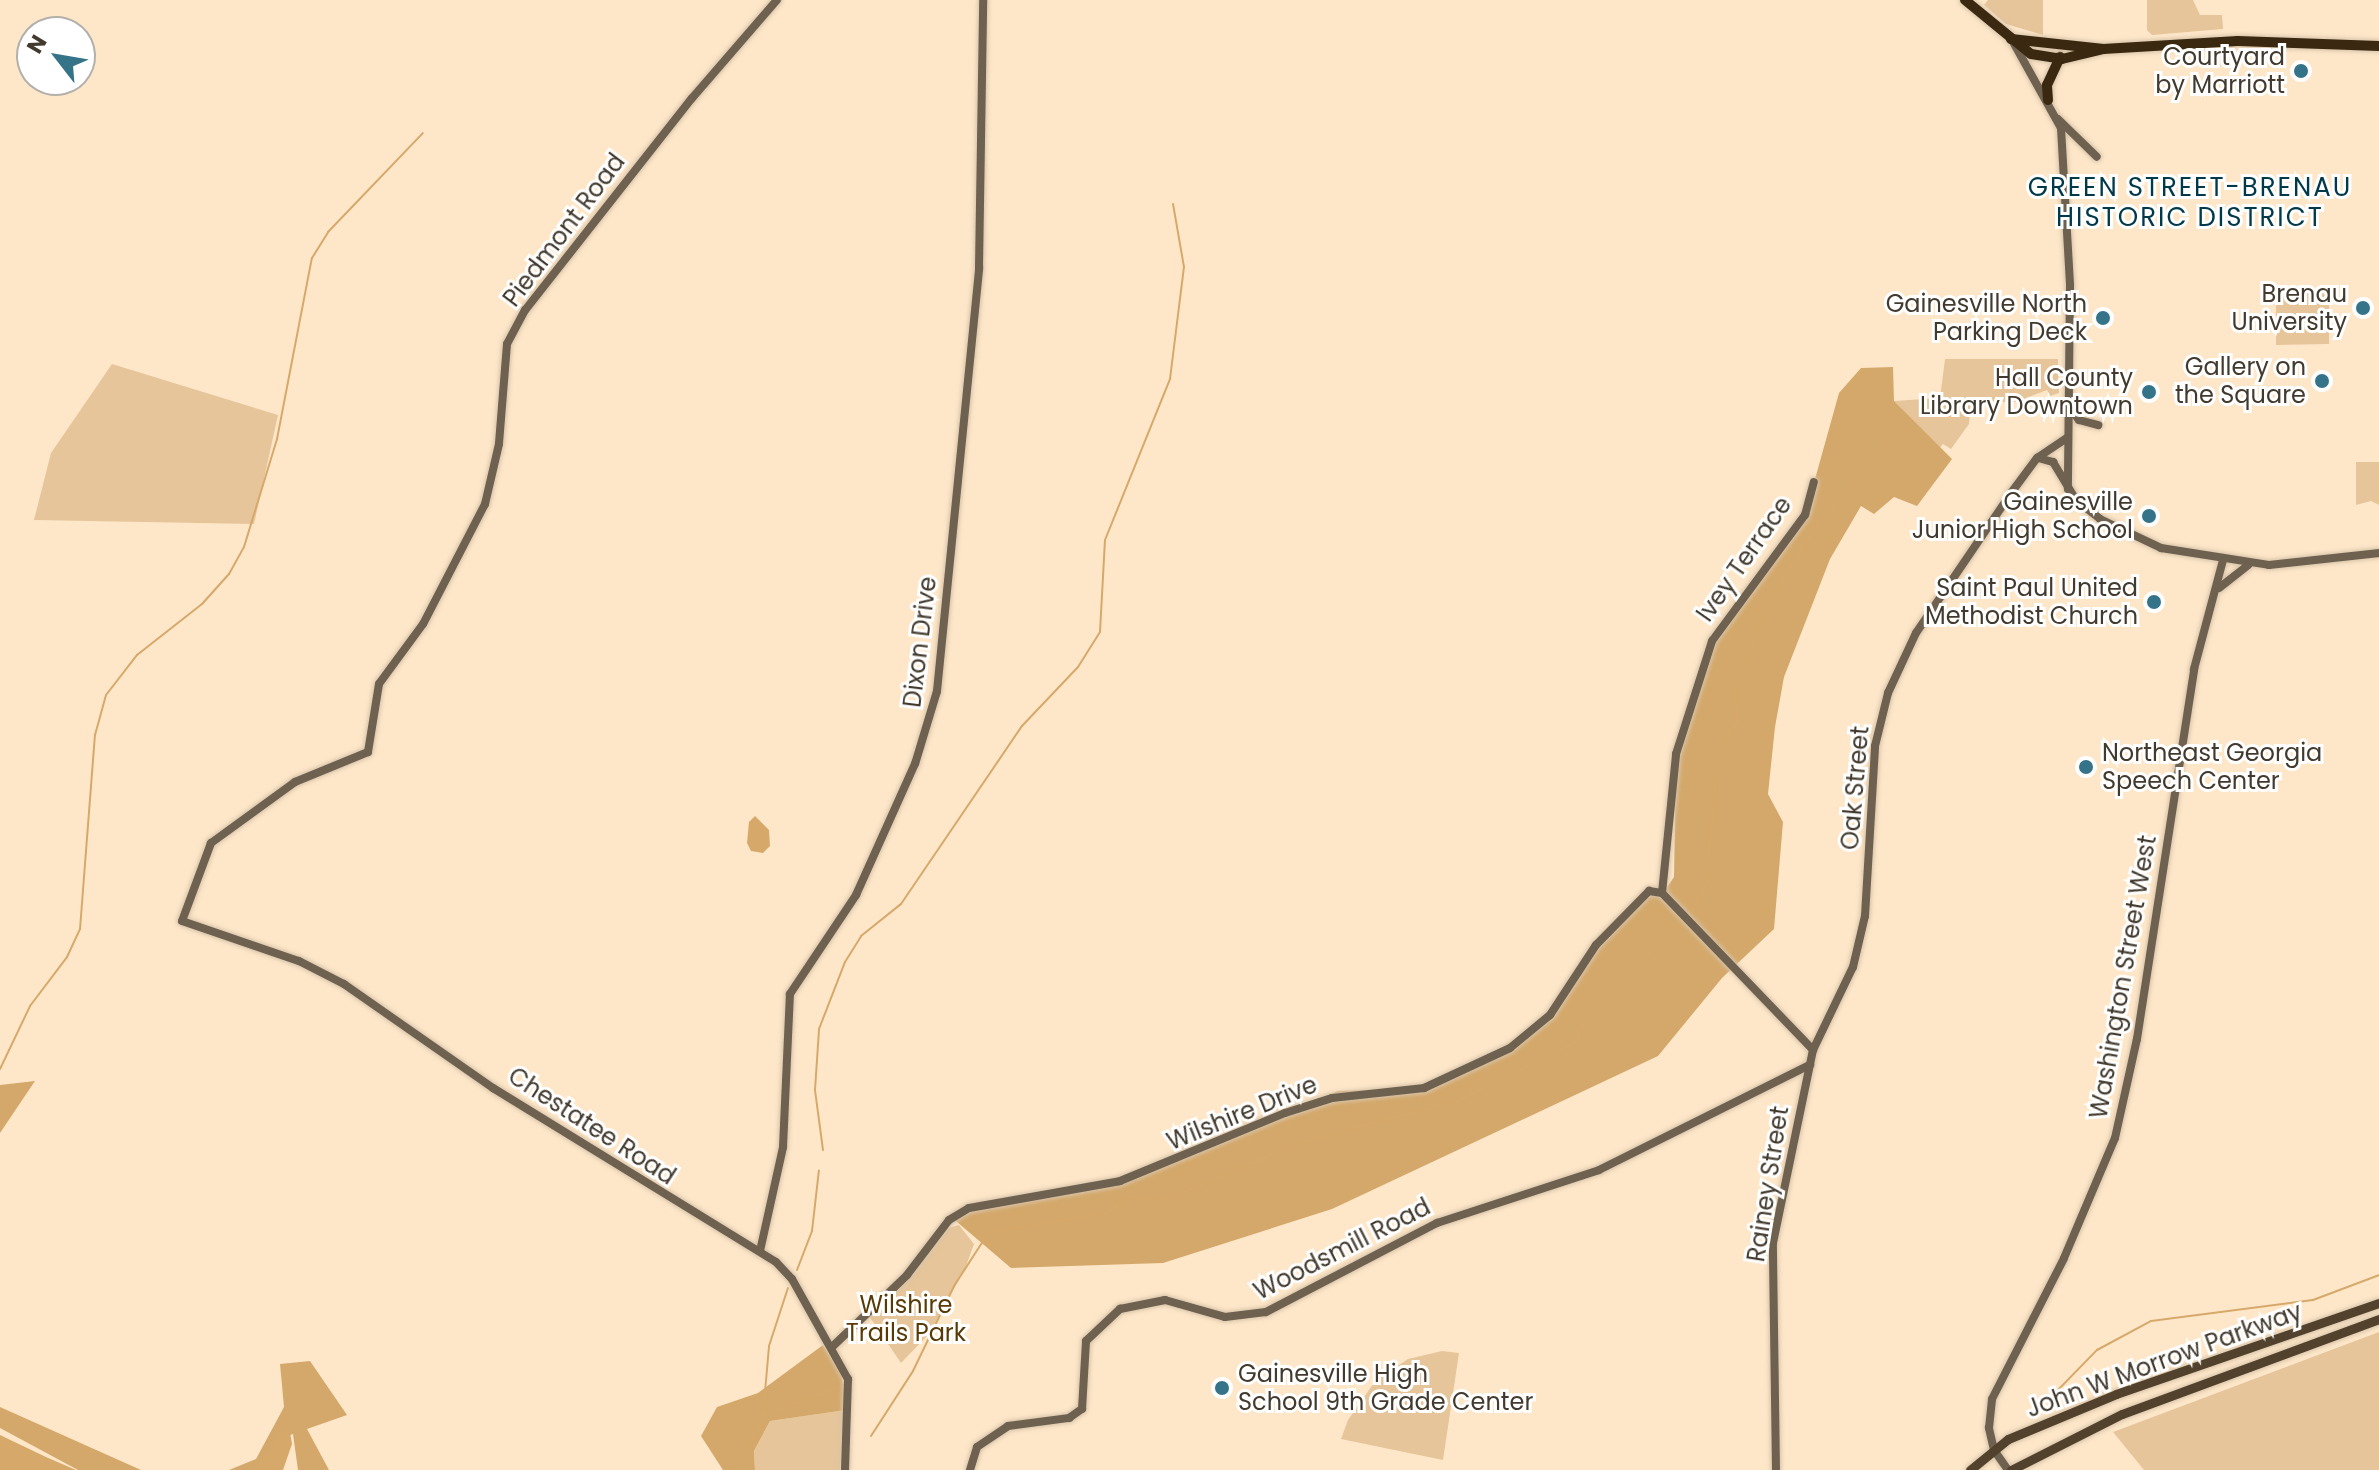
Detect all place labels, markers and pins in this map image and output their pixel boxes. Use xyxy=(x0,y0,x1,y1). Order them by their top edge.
place label: Courtyard by Marriott xyxy=(2155,43,2285,99)
marker: Courtyard by Marriott xyxy=(2292,62,2310,80)
place label: Brenau University xyxy=(2232,280,2347,336)
place label: Gainesville North Parking Deck xyxy=(1886,290,2087,346)
marker: Brenau University xyxy=(2354,299,2372,317)
marker: Gainesville North Parking Deck xyxy=(2094,309,2112,327)
place label: Gallery on the Square xyxy=(2175,353,2306,409)
place label: Hall County Library Downtown xyxy=(1920,364,2133,420)
marker: Gallery on the Square xyxy=(2313,372,2331,390)
marker: Hall County Library Downtown xyxy=(2140,383,2158,401)
place label: Gainesville Junior High School xyxy=(1912,488,2133,544)
marker: Gainesville Junior High School xyxy=(2140,507,2158,525)
place label: Saint Paul United Methodist Church xyxy=(1925,574,2138,630)
marker: Saint Paul United Methodist Church xyxy=(2145,593,2163,611)
place label: Northeast Georgia Speech Center xyxy=(2102,739,2322,795)
marker: Northeast Georgia Speech Center xyxy=(2077,758,2095,776)
place label: Gainesville High School 9th Grade Center xyxy=(1238,1360,1533,1416)
marker: Gainesville High School 9th Grade Center xyxy=(1213,1379,1231,1397)

